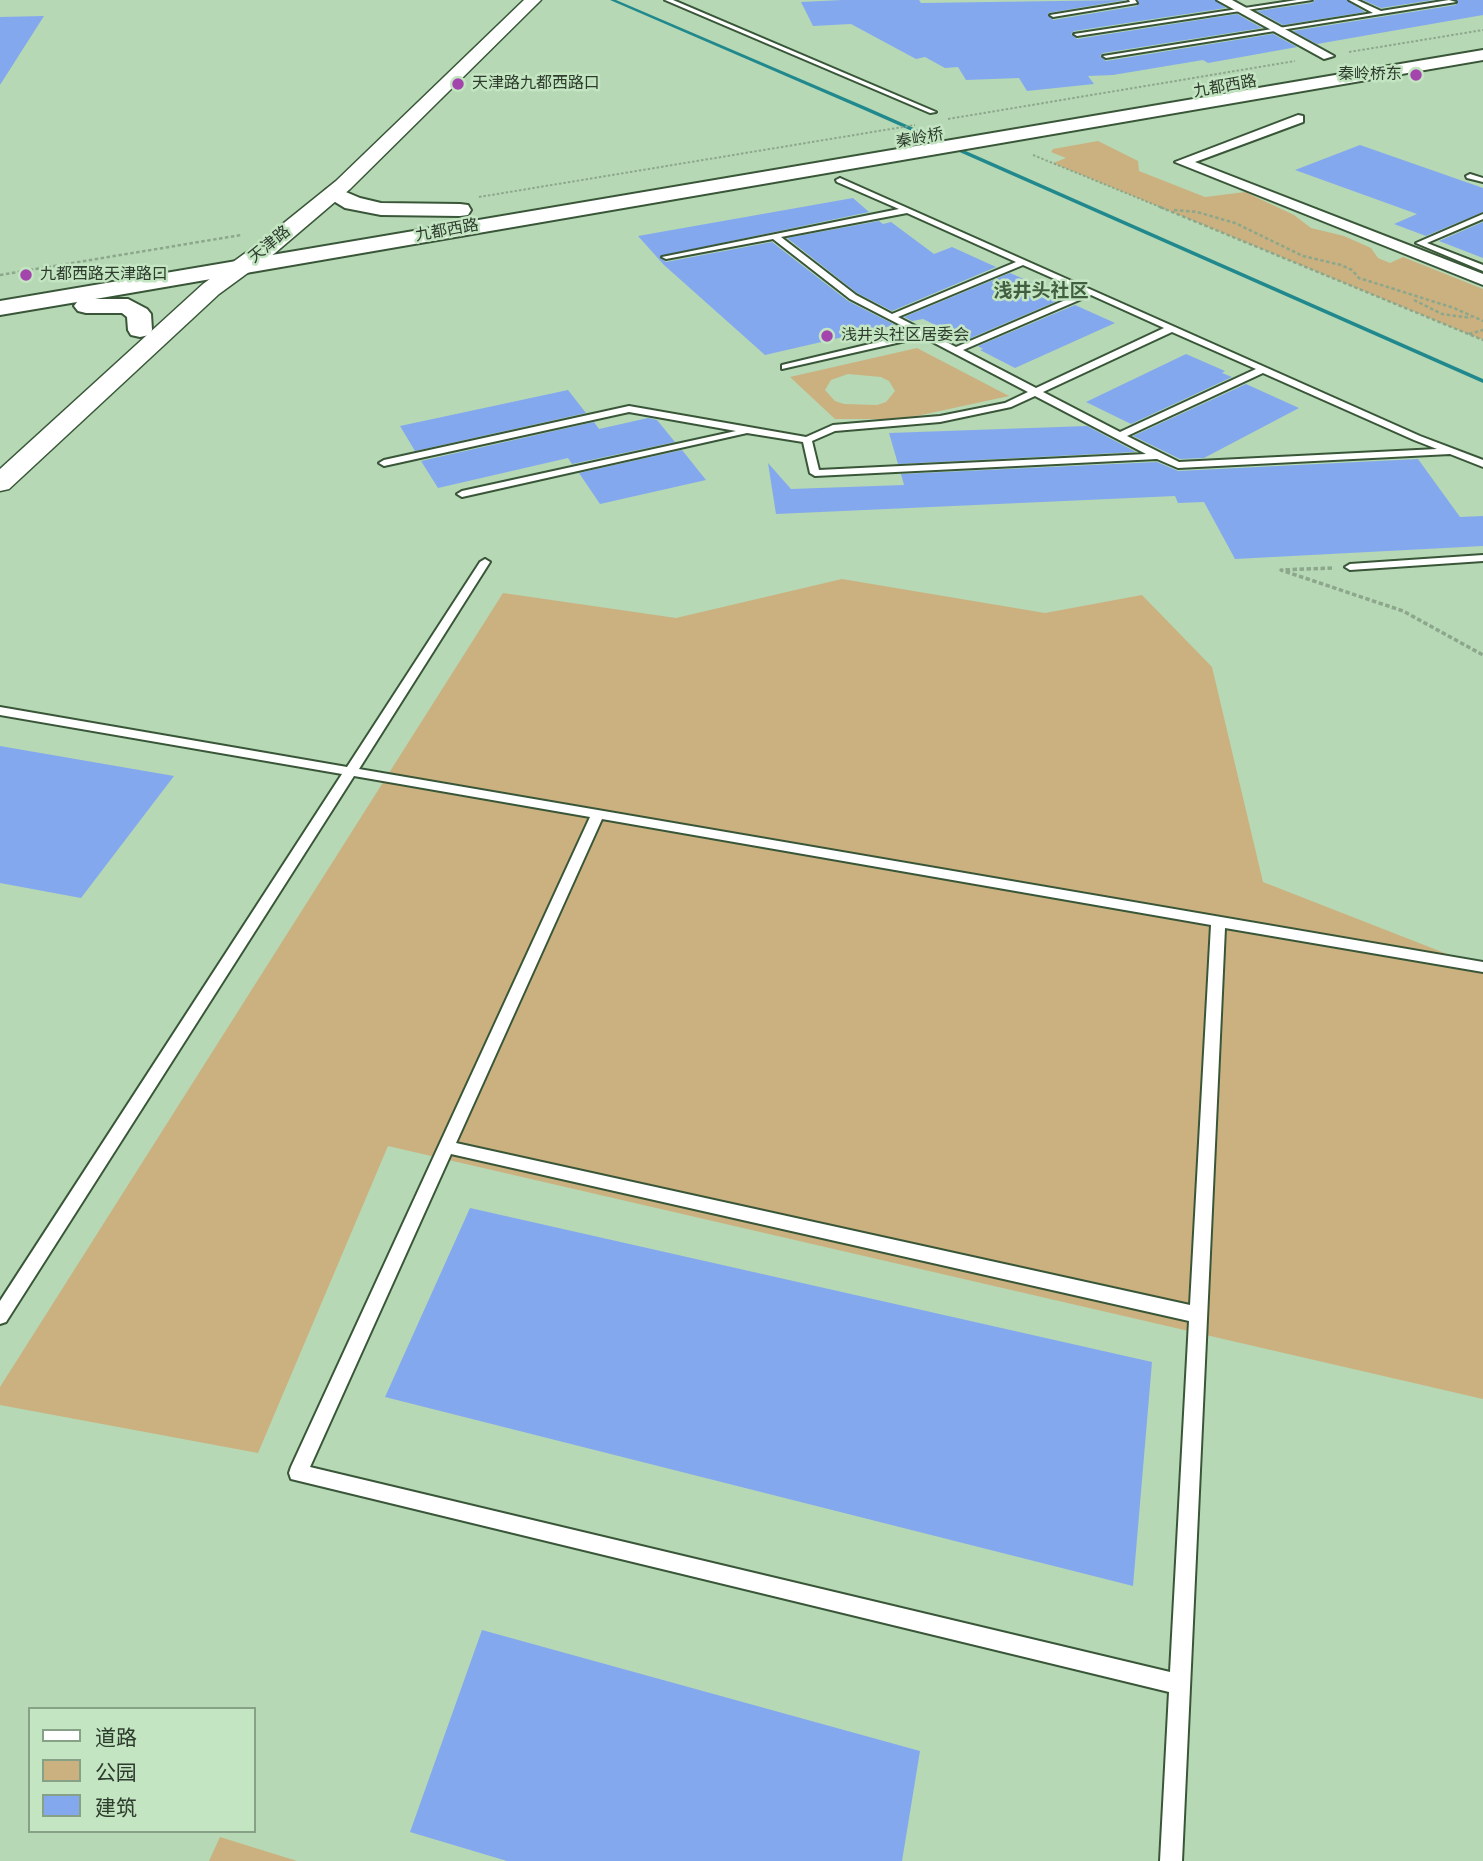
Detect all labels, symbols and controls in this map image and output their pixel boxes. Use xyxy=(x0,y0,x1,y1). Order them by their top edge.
place label: 秦岭桥东 xyxy=(1338,65,1402,85)
marker: 秦岭桥东 xyxy=(1408,67,1424,83)
street label: 九都西路 xyxy=(1192,72,1258,102)
place label: 天津路九都西路口 xyxy=(472,74,600,94)
marker: 天津路九都西路口 xyxy=(450,76,466,92)
street label: 秦岭桥 xyxy=(895,125,945,153)
street label: 九都西路 xyxy=(414,216,480,246)
street label: 天津路 xyxy=(245,222,295,268)
place label: 九都西路天津路口 xyxy=(40,265,168,285)
marker: 九都西路天津路口 xyxy=(18,267,34,283)
district label: 浅井头社区 xyxy=(994,281,1088,303)
place label: 浅井头社区居委会 xyxy=(841,326,969,346)
marker: 浅井头社区居委会 xyxy=(819,328,835,344)
legend xyxy=(28,1707,256,1833)
text: 道路 xyxy=(95,1726,137,1750)
text: 公园 xyxy=(95,1761,137,1785)
text: 建筑 xyxy=(95,1796,137,1820)

